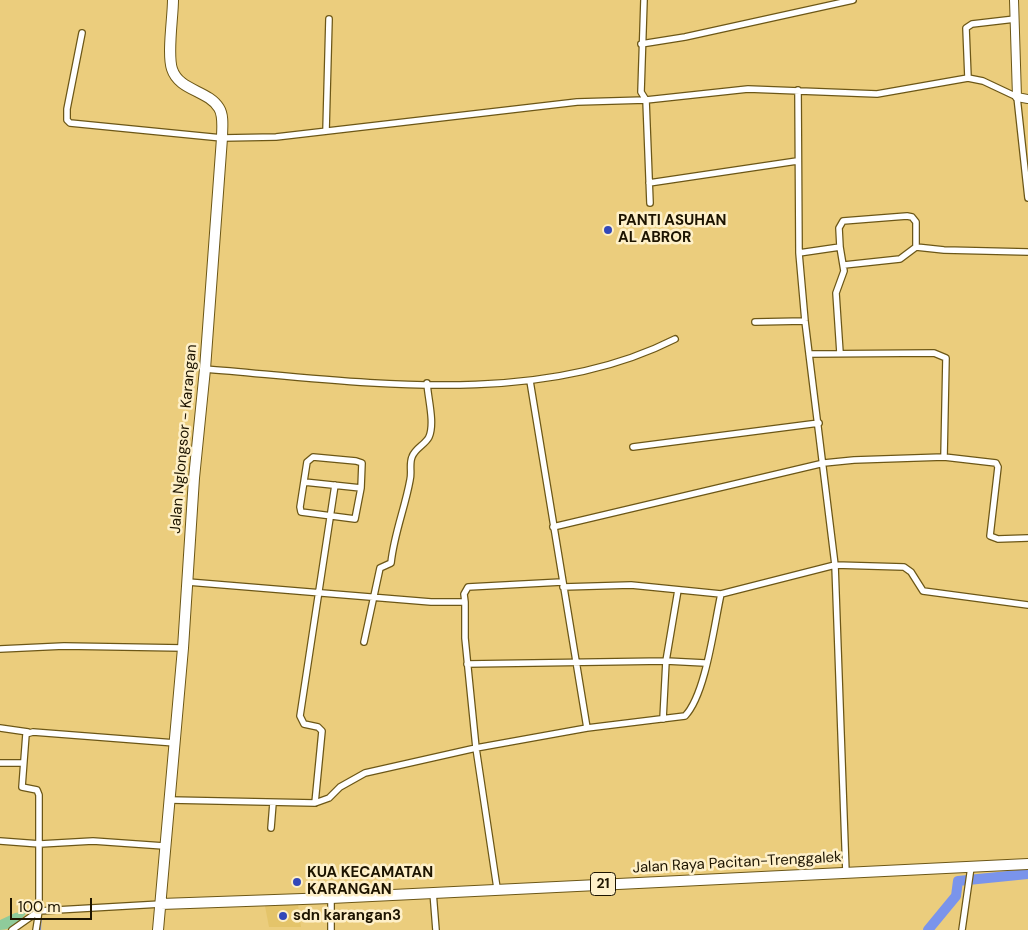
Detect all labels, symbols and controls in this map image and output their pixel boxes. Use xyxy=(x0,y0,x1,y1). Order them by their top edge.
place label: PANTI ASUHAN AL ABROR xyxy=(618,212,726,247)
marker: PANTI ASUHAN AL ABROR xyxy=(602,224,614,236)
street label: Jalan Nglongsor - Karangan xyxy=(167,344,201,534)
street label: Jalan Raya Pacitan-Trenggalek xyxy=(632,849,842,877)
place label: KUA KECAMATAN KARANGAN xyxy=(307,864,433,899)
road number: 21 xyxy=(590,872,616,896)
marker: KUA KECAMATAN KARANGAN xyxy=(291,876,303,888)
scale bar xyxy=(12,888,95,920)
text: 100 m xyxy=(18,897,61,917)
place label: sdn karangan3 xyxy=(293,907,401,925)
marker: sdn karangan3 xyxy=(277,910,289,922)

